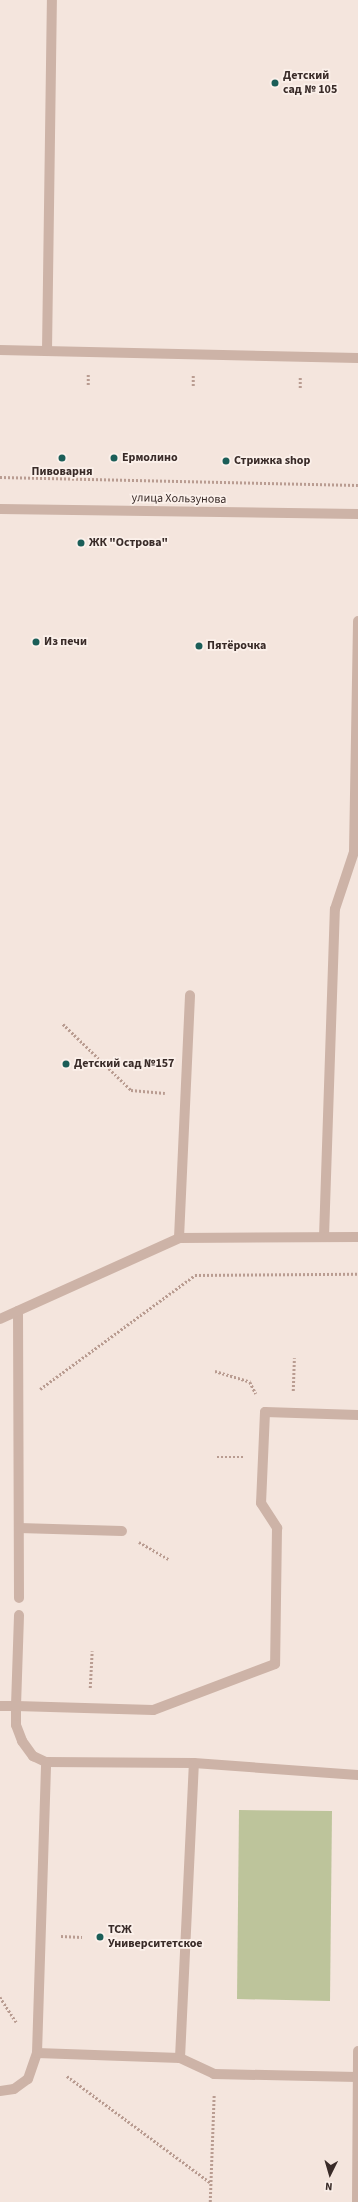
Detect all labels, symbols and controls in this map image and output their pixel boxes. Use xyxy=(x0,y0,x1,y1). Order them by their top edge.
place label: Детский сад № 105 xyxy=(283,69,337,97)
marker: Детский сад № 105 xyxy=(270,78,280,88)
place label: Ермолино xyxy=(122,451,178,465)
marker: Пивоварня xyxy=(57,453,67,463)
marker: Ермолино xyxy=(109,453,119,463)
place label: Стрижка shop xyxy=(234,454,310,468)
marker: Стрижка shop xyxy=(221,456,231,466)
place label: Пивоварня xyxy=(31,465,93,479)
street label: улица Хользунова xyxy=(131,491,227,507)
place label: ЖК "Острова" xyxy=(89,536,168,550)
marker: ЖК "Острова" xyxy=(76,538,86,548)
place label: Из печи xyxy=(44,635,87,649)
marker: Из печи xyxy=(31,637,41,647)
place label: Пятёрочка xyxy=(207,639,266,653)
marker: Пятёрочка xyxy=(194,641,204,651)
place label: Детский сад №157 xyxy=(74,1057,174,1071)
marker: Детский сад №157 xyxy=(61,1059,71,1069)
place label: ТСЖ Университетское xyxy=(108,1923,203,1951)
marker: ТСЖ Университетское xyxy=(95,1932,105,1942)
north arrow xyxy=(310,2154,350,2194)
text: N xyxy=(325,2179,333,2194)

